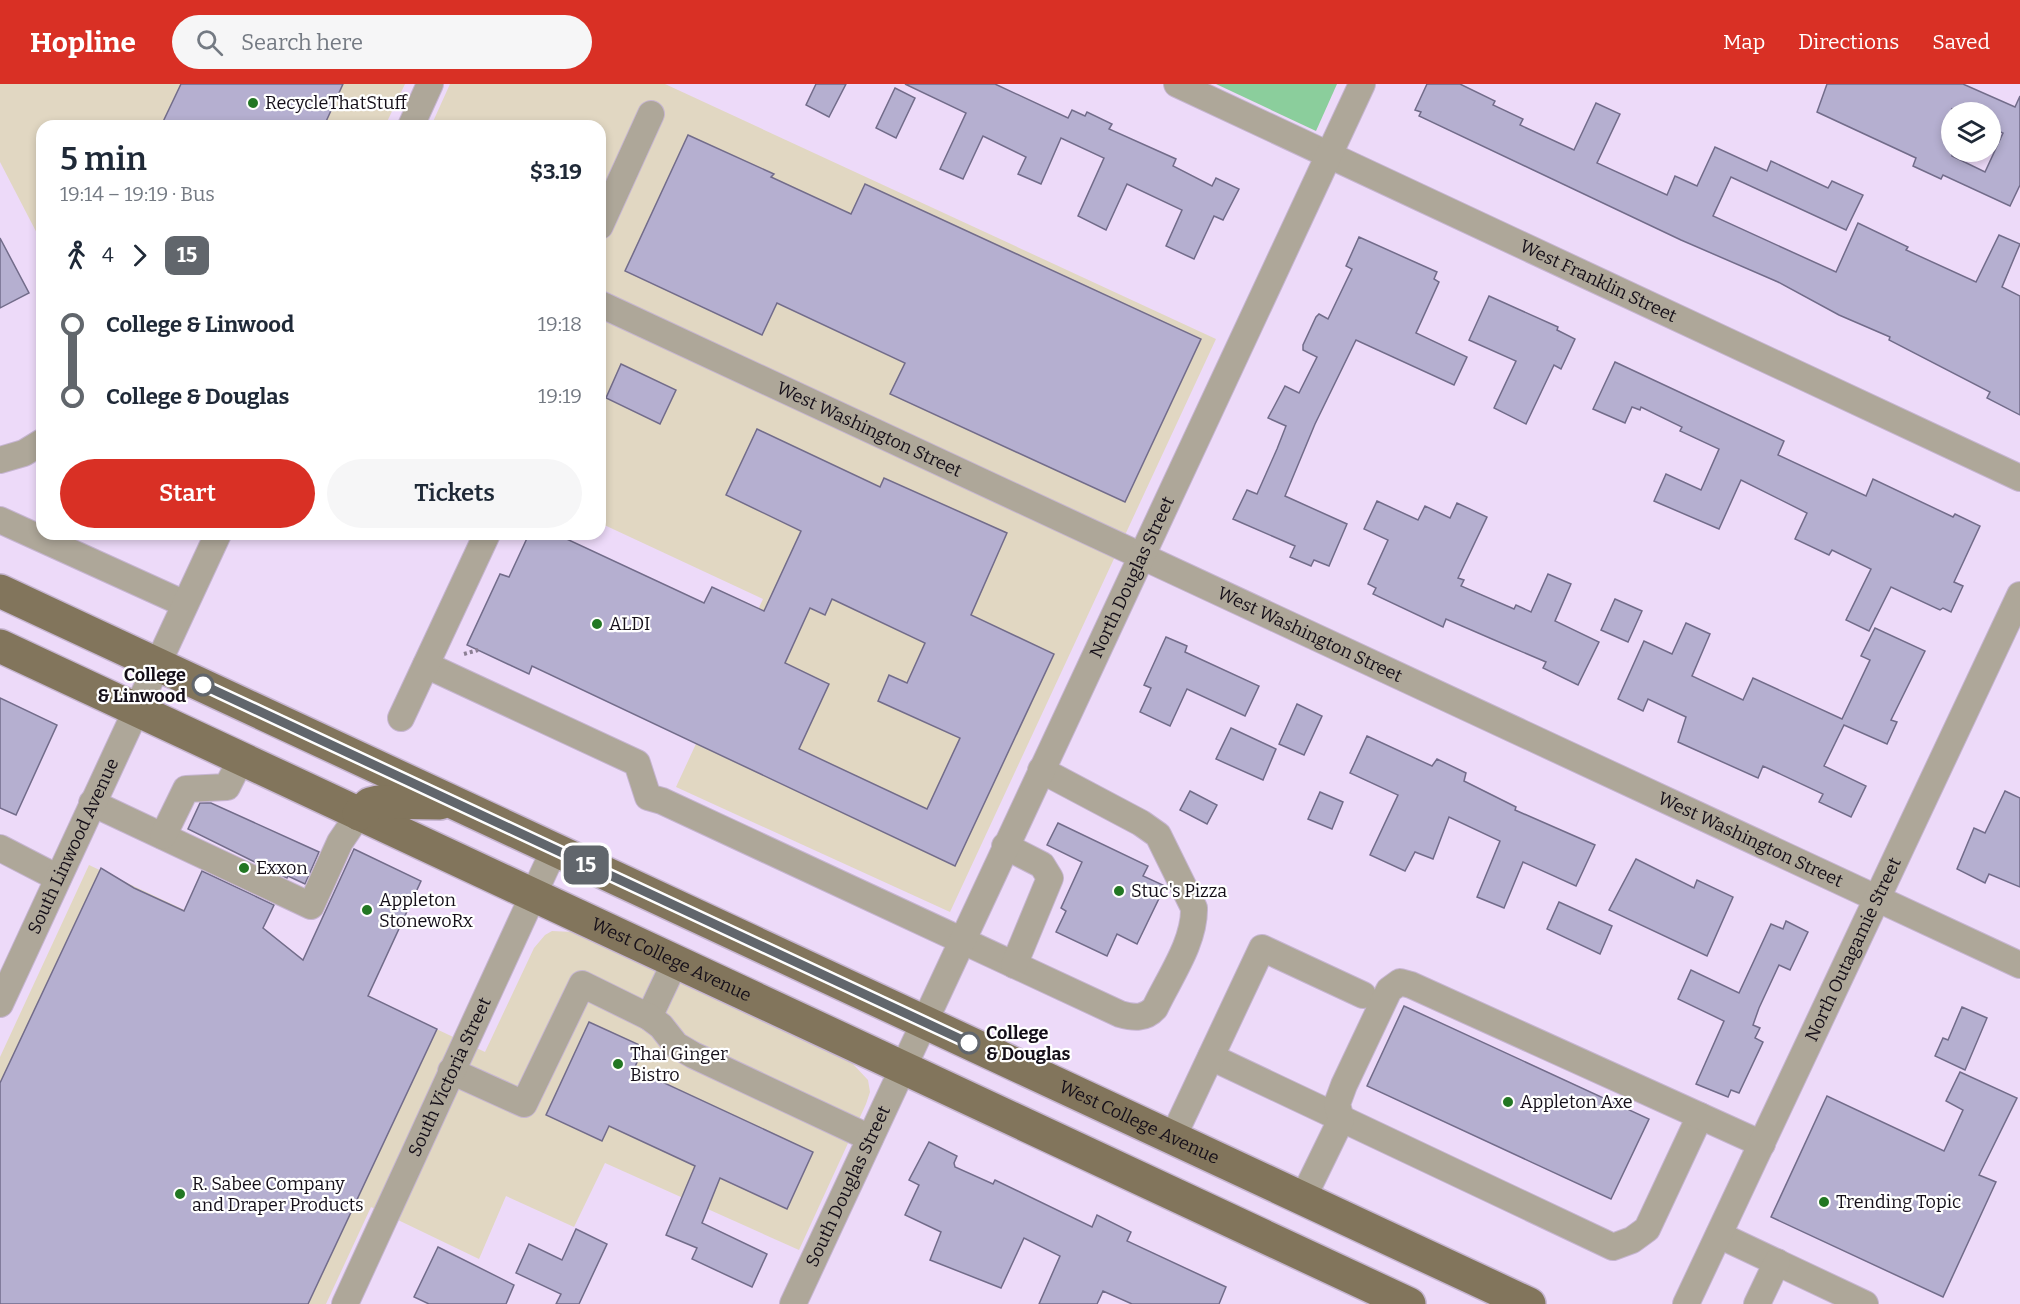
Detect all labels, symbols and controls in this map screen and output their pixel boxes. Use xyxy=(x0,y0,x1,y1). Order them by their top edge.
search box xyxy=(172,15,592,69)
text: Hopline xyxy=(30,26,136,59)
icon: search xyxy=(193,26,226,59)
text: Search here xyxy=(241,29,363,56)
text: Map xyxy=(1723,29,1765,55)
text: Directions xyxy=(1798,29,1899,55)
text: Saved xyxy=(1932,29,1990,55)
place label: RecycleThatStuff xyxy=(265,92,408,114)
marker: RecycleThatStuff xyxy=(246,96,260,110)
map controls xyxy=(1941,102,2001,162)
button: layers xyxy=(1941,102,2001,162)
text: 5 min xyxy=(60,139,147,179)
text: $3.19 xyxy=(530,158,582,185)
text: 19:14 – 19:19 · Bus xyxy=(60,182,215,206)
street label: West Franklin Street xyxy=(1516,235,1681,327)
icon: walk xyxy=(60,239,93,272)
icon: forward xyxy=(123,239,156,272)
text: 15 xyxy=(177,242,197,268)
text: 4 xyxy=(102,243,114,267)
text: College & Linwood xyxy=(106,311,294,338)
text: 19:18 xyxy=(538,312,582,336)
street label: West Washington Street xyxy=(773,377,966,482)
text: College & Douglas xyxy=(106,383,289,410)
text: 19:19 xyxy=(538,384,582,408)
button: Start xyxy=(60,459,315,528)
button: Tickets xyxy=(327,459,582,528)
street label: North Douglas Street xyxy=(1085,493,1179,661)
street label: West Washington Street xyxy=(1214,582,1406,687)
place label: ALDI xyxy=(609,613,650,635)
marker: ALDI xyxy=(590,617,604,631)
place label: College & Linwood xyxy=(98,664,186,707)
marker: College & Linwood xyxy=(192,674,214,696)
street label: South Linwood Avenue xyxy=(23,755,124,938)
street label: West Washington Street xyxy=(1654,787,1847,892)
line badge: 15 xyxy=(559,846,613,884)
text: 15 xyxy=(576,852,596,878)
street label: North Outagamie Street xyxy=(1800,853,1906,1045)
place label: Exxon xyxy=(256,857,308,879)
marker: Exxon xyxy=(237,861,251,875)
place label: Stuc's Pizza xyxy=(1131,880,1227,902)
marker: Stuc's Pizza xyxy=(1112,884,1126,898)
place label: Appleton StonewoRx xyxy=(379,889,473,932)
marker: Appleton StonewoRx xyxy=(360,903,374,917)
street label: West College Avenue xyxy=(588,913,755,1006)
street label: South Victoria Street xyxy=(403,993,496,1160)
place label: College & Douglas xyxy=(986,1022,1071,1065)
marker: College & Douglas xyxy=(958,1032,980,1054)
place label: Thai Ginger Bistro xyxy=(630,1043,728,1086)
marker: Thai Ginger Bistro xyxy=(611,1057,625,1071)
street label: West College Avenue xyxy=(1056,1075,1223,1169)
place label: Appleton Axe xyxy=(1520,1091,1633,1113)
marker: Appleton Axe xyxy=(1501,1095,1515,1109)
street label: South Douglas Street xyxy=(801,1102,895,1270)
place label: R. Sabee Company and Draper Products xyxy=(192,1173,364,1216)
marker: R. Sabee Company and Draper Products xyxy=(173,1187,187,1201)
place label: Trending Topic xyxy=(1836,1191,1961,1213)
marker: Trending Topic xyxy=(1817,1195,1831,1209)

